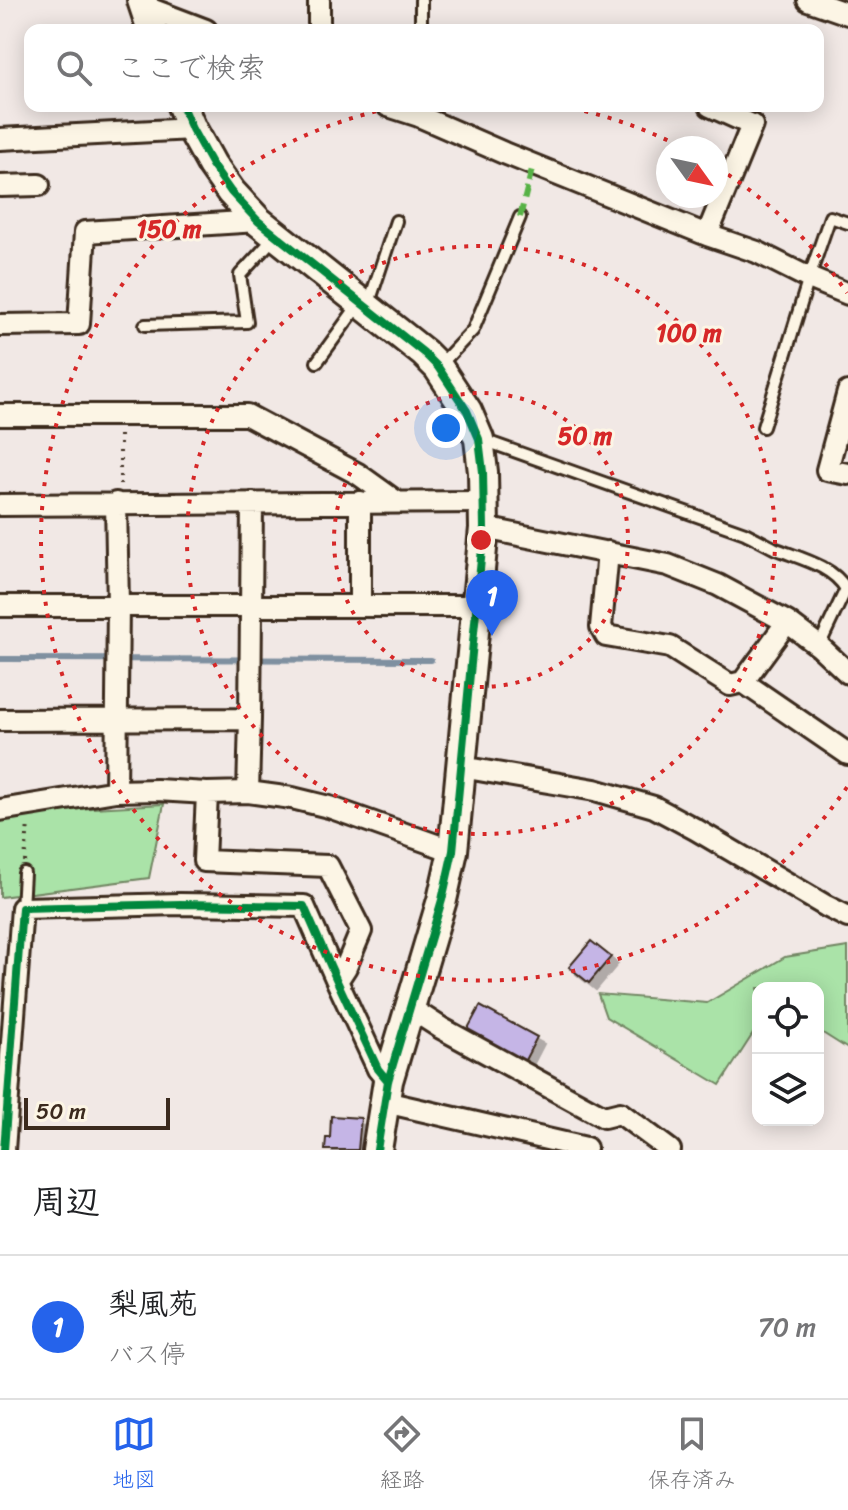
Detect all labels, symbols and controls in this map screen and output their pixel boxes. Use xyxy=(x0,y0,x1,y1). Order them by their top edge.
search box xyxy=(24,24,824,112)
text: ここで検索 xyxy=(116,41,266,95)
icon: search xyxy=(52,46,96,90)
north arrow xyxy=(656,136,728,208)
text: 150 m xyxy=(137,208,202,250)
text: 100 m xyxy=(656,312,722,354)
your location xyxy=(426,408,466,448)
text: 50 m xyxy=(558,415,613,457)
centre of rings xyxy=(467,526,495,554)
pin: 1 xyxy=(466,570,518,636)
map controls xyxy=(752,982,824,1126)
button: locate xyxy=(752,982,824,1054)
button: layers xyxy=(752,1054,824,1126)
text: 50 m xyxy=(36,1092,86,1131)
scale bar xyxy=(24,1094,170,1130)
text: 周辺 xyxy=(32,1172,100,1232)
text: 梨風苑 xyxy=(108,1277,198,1331)
text: 1 xyxy=(52,1304,64,1350)
text: 70 m xyxy=(758,1304,816,1350)
text: バス停 xyxy=(108,1331,186,1377)
tab: 地図 xyxy=(112,1412,156,1499)
tab: 経路 xyxy=(380,1412,424,1499)
tab: 保存済み xyxy=(648,1412,736,1499)

